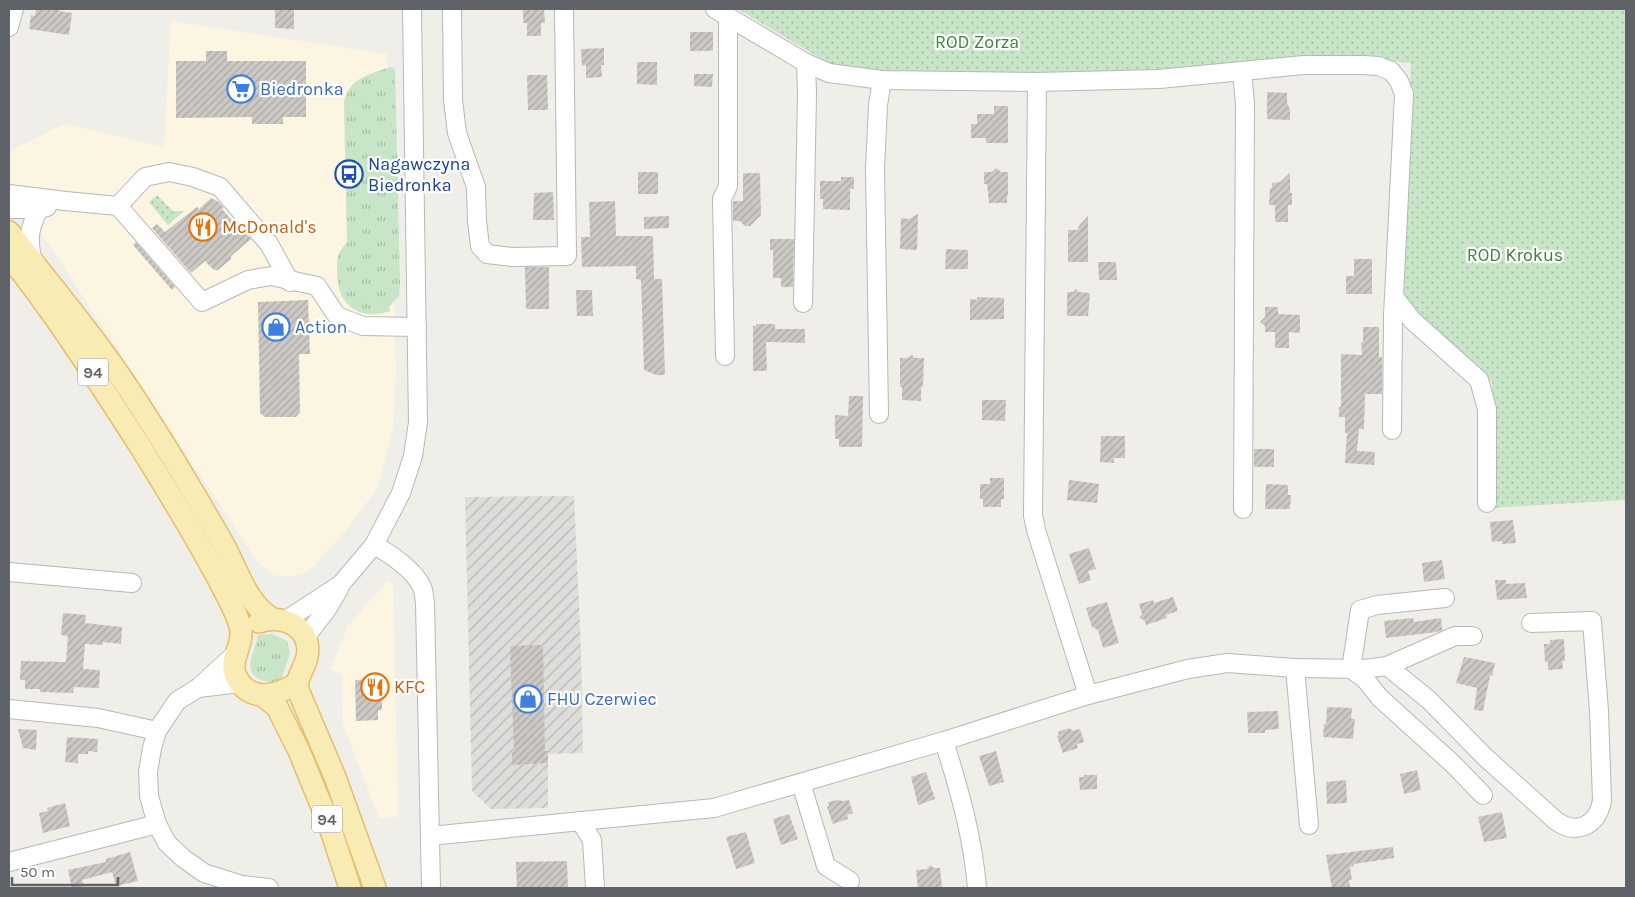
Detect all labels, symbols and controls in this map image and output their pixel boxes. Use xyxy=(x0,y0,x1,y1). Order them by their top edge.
park label: ROD Zorza xyxy=(935,31,1019,53)
supermarket icon: Biedronka xyxy=(226,74,256,104)
place label: Biedronka xyxy=(260,78,344,100)
place label: Nagawczyna Biedronka xyxy=(368,153,470,196)
bus stop icon: Nagawczyna Biedronka xyxy=(334,159,364,189)
restaurant icon: McDonald's xyxy=(188,212,218,242)
place label: McDonald's xyxy=(222,216,317,238)
park label: ROD Krokus xyxy=(1467,244,1563,266)
shop icon: Action xyxy=(261,312,291,342)
place label: Action xyxy=(295,316,347,338)
road number: 94 xyxy=(78,358,108,386)
restaurant icon: KFC xyxy=(360,672,390,702)
place label: KFC xyxy=(394,676,425,698)
shop icon: FHU Czerwiec xyxy=(513,684,543,714)
place label: FHU Czerwiec xyxy=(547,688,657,710)
road number: 94 xyxy=(312,806,342,832)
scale bar xyxy=(12,854,119,886)
text: 50 m xyxy=(20,863,55,881)

